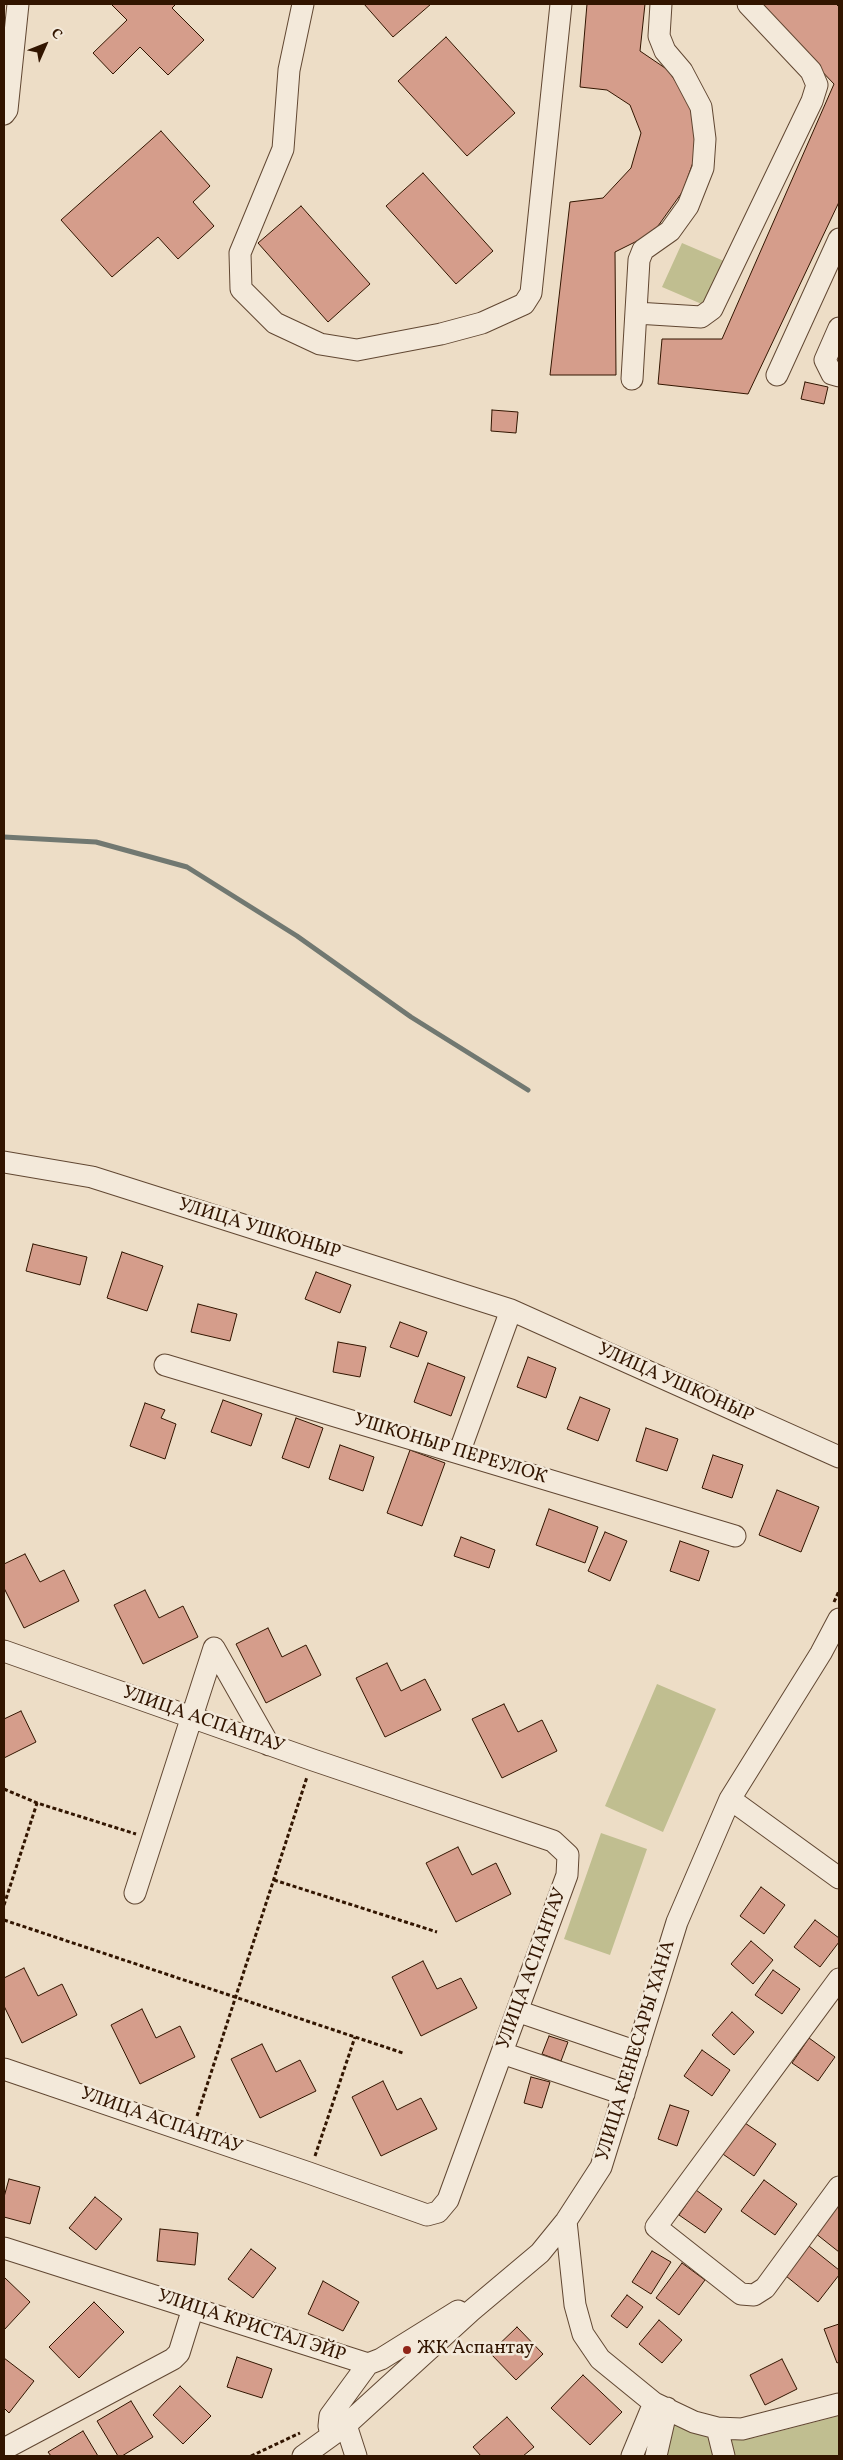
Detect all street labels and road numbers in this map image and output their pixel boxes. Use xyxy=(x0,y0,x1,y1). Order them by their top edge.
street label: УЛИЦА УШКОНЫР xyxy=(175,1194,343,1266)
street label: УЛИЦА УШКОНЫР xyxy=(593,1339,757,1429)
street label: УШКОНЫР ПЕРЕУЛОК xyxy=(351,1410,549,1490)
street label: УЛИЦА АСПАНТАУ xyxy=(119,1683,287,1759)
street label: УЛИЦА АСПАНТАУ xyxy=(493,1885,573,2053)
street label: УЛИЦА КЕНЕСАРЫ ХАНА xyxy=(593,1938,681,2164)
street label: УЛИЦА АСПАНТАУ xyxy=(77,2084,245,2160)
street label: УЛИЦА КРИСТАЛ ЭЙР xyxy=(154,2286,348,2368)

